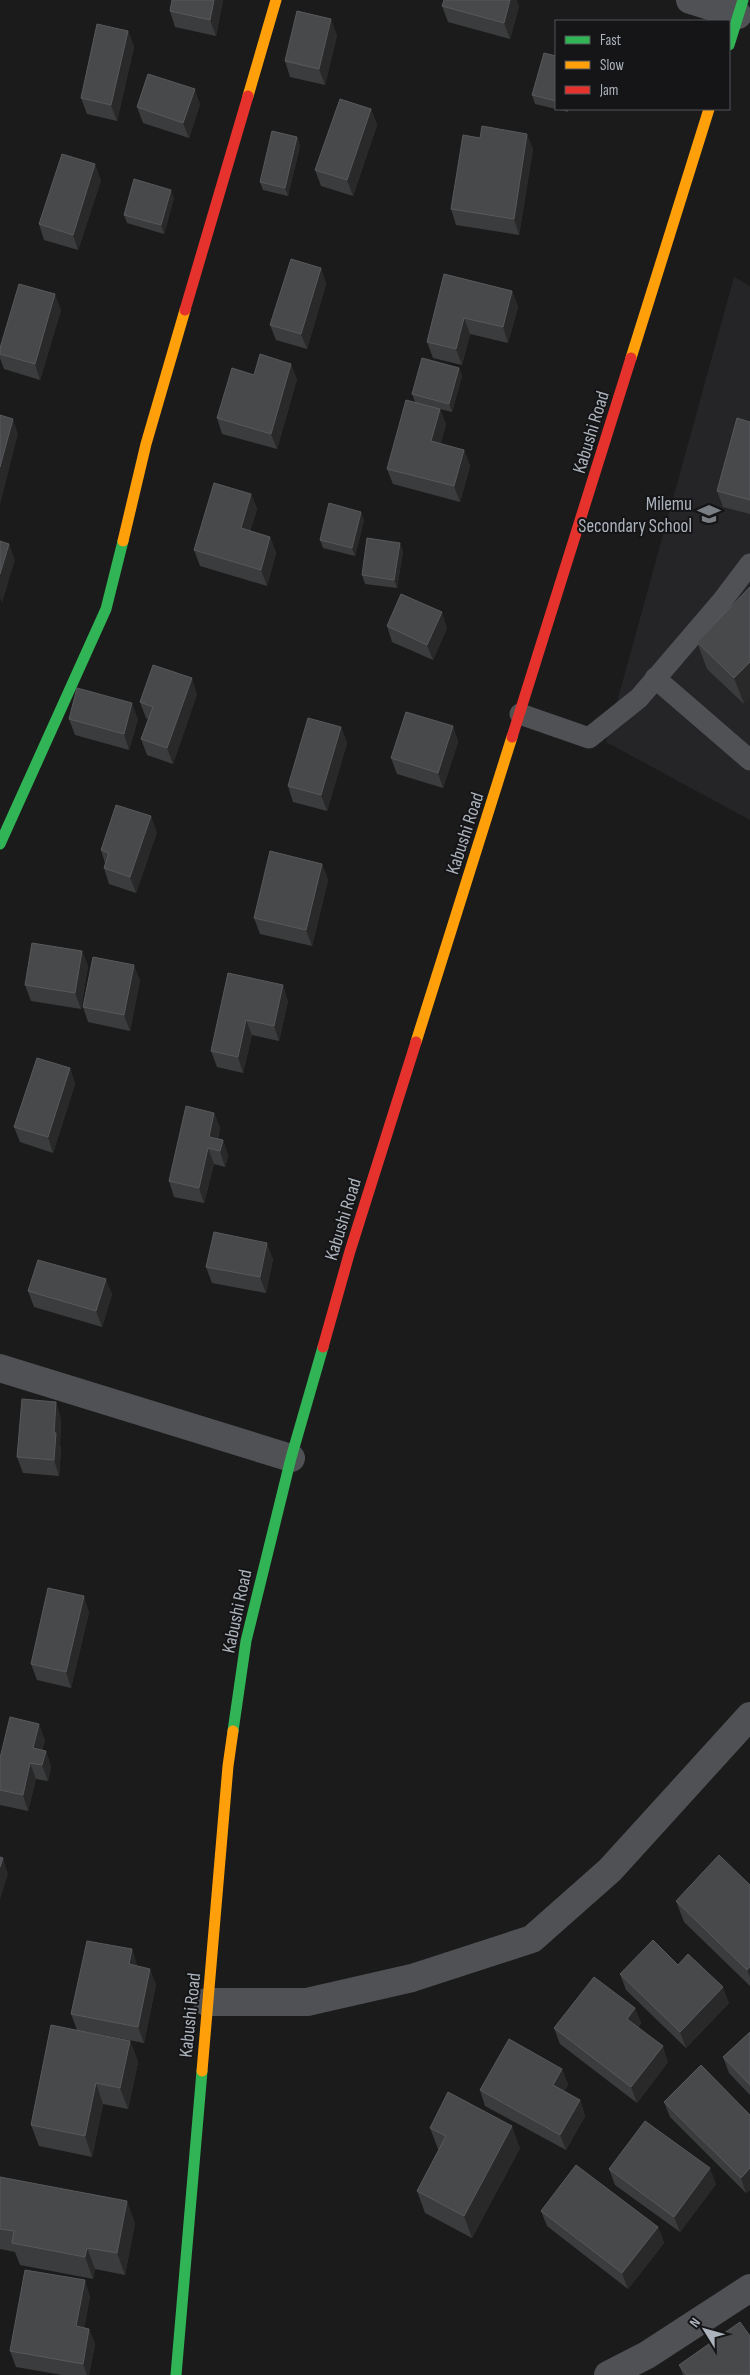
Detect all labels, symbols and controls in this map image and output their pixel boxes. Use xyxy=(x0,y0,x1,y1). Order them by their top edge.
legend xyxy=(555,20,730,110)
text: Fast xyxy=(600,31,622,50)
text: Slow xyxy=(600,56,624,75)
text: Jam xyxy=(599,81,618,100)
street label: Kabushi Road xyxy=(568,389,615,476)
place label: Milemu Secondary School xyxy=(578,493,692,538)
school or university icon: Milemu Secondary School xyxy=(696,501,722,527)
street label: Kabushi Road xyxy=(441,790,489,877)
street label: Kabushi Road xyxy=(320,1176,367,1263)
street label: Kabushi Road xyxy=(217,1567,258,1655)
street label: Kabushi Road xyxy=(175,1972,206,2059)
north arrow xyxy=(680,2305,730,2355)
text: N xyxy=(686,2314,704,2331)

